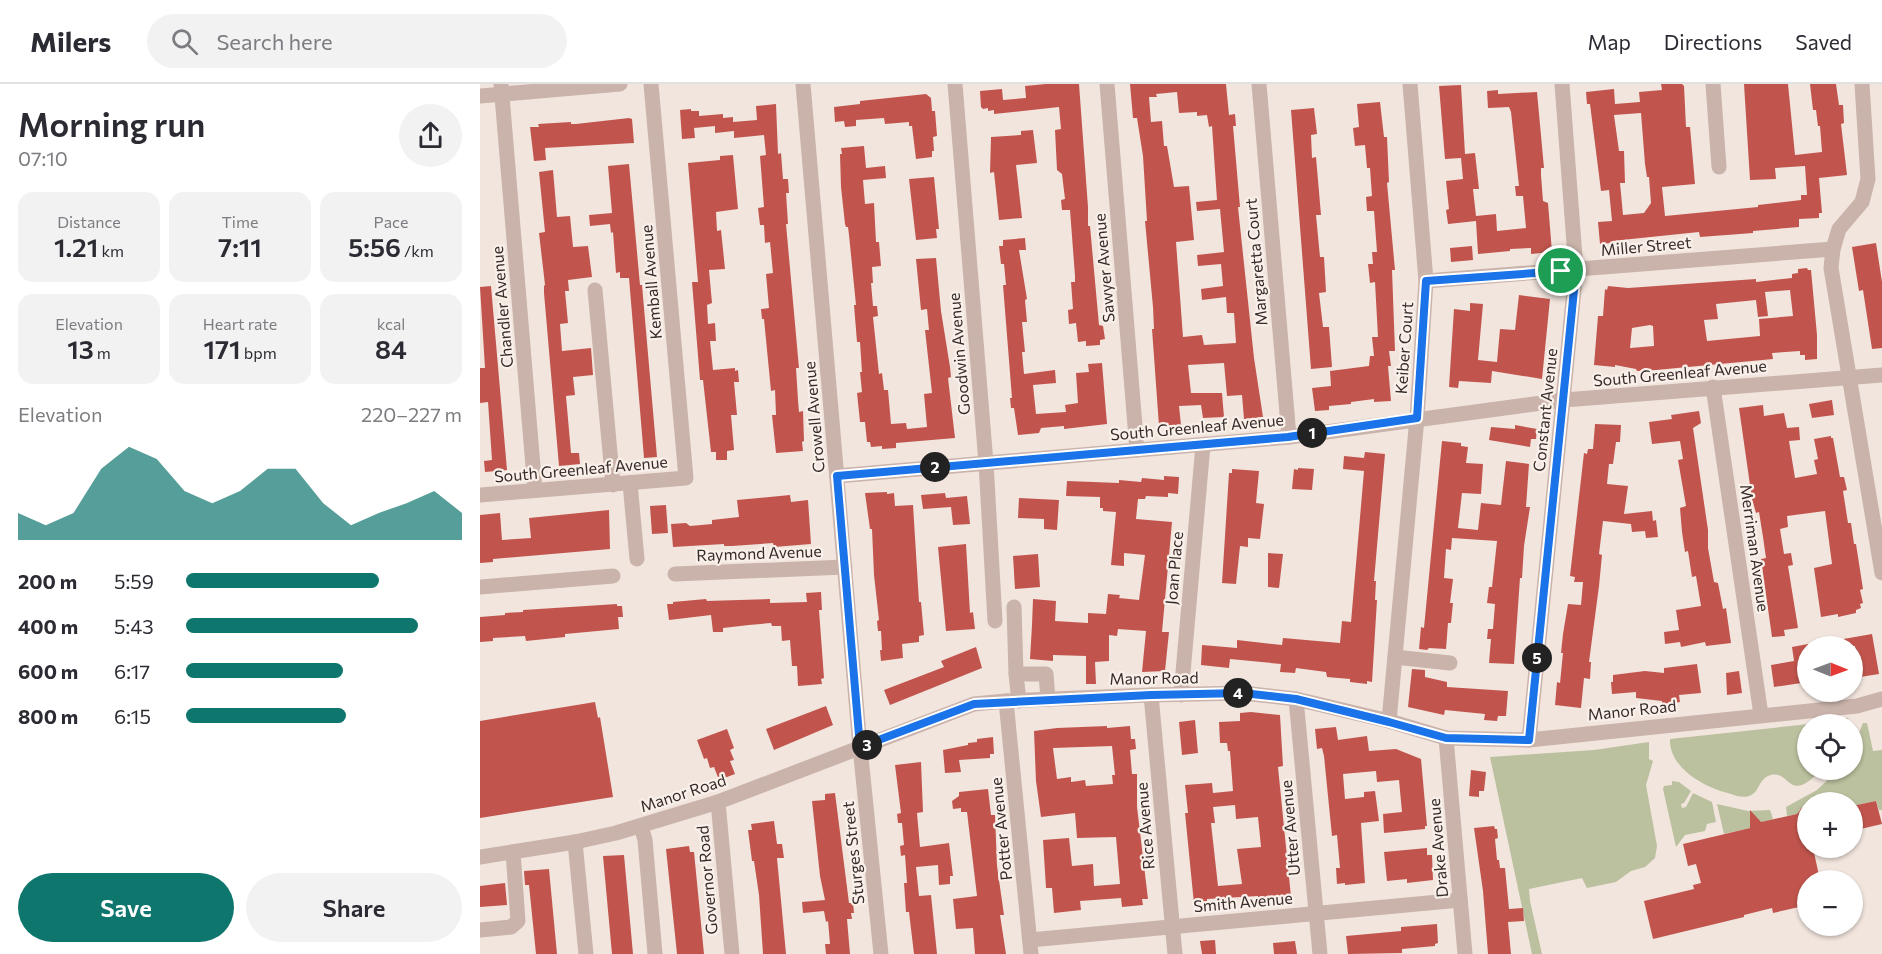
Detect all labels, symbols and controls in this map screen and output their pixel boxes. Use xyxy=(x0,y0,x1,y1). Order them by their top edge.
search box xyxy=(147,14,567,68)
text: Milers xyxy=(30,24,111,58)
icon: search xyxy=(168,25,201,58)
text: Search here xyxy=(216,28,333,55)
text: Map xyxy=(1588,29,1631,54)
text: Directions xyxy=(1664,29,1762,54)
text: Saved xyxy=(1795,29,1852,54)
text: Morning run xyxy=(18,103,205,144)
button: share xyxy=(399,104,462,167)
text: 07:10 xyxy=(18,146,68,170)
street label: Margaretta Court xyxy=(1240,197,1271,327)
text: Distance xyxy=(57,212,121,231)
text: Time xyxy=(222,212,258,231)
text: Pace xyxy=(374,212,408,231)
street label: Sawyer Avenue xyxy=(1089,213,1118,323)
street label: Kemball Avenue xyxy=(636,224,665,340)
text: 1.21 xyxy=(54,231,98,262)
text: 7:11 xyxy=(218,231,262,262)
text: 5:56 xyxy=(348,231,401,262)
street label: Miller Street xyxy=(1600,232,1692,259)
text: km xyxy=(98,241,124,260)
text: /km xyxy=(401,241,434,260)
street label: Chandler Avenue xyxy=(487,245,516,369)
pin xyxy=(1535,245,1586,296)
icon: arrive xyxy=(1544,254,1577,287)
street label: Goodwin Avenue xyxy=(944,292,973,416)
street label: Keiber Court xyxy=(1391,301,1416,395)
text: Elevation xyxy=(55,314,123,333)
text: Heart rate xyxy=(203,314,277,333)
text: kcal xyxy=(377,314,405,333)
text: 13 xyxy=(67,333,94,364)
text: 171 xyxy=(203,333,241,364)
text: 84 xyxy=(375,333,407,364)
text: m xyxy=(94,343,111,362)
text: bpm xyxy=(241,343,277,362)
street label: Constant Avenue xyxy=(1529,347,1560,473)
street label: South Greenleaf Avenue xyxy=(1592,355,1768,390)
street label: Crowell Avenue xyxy=(799,361,828,474)
text: Elevation xyxy=(18,402,103,426)
text: 220–227 m xyxy=(361,402,462,426)
street label: South Greenleaf Avenue xyxy=(1109,409,1285,444)
pin: 1 xyxy=(1297,418,1327,448)
text: 1 xyxy=(1308,423,1316,442)
street label: South Greenleaf Avenue xyxy=(493,451,669,486)
pin: 2 xyxy=(920,452,950,482)
text: 2 xyxy=(930,457,940,476)
street label: Merriman Avenue xyxy=(1737,483,1774,613)
street label: Joan Place xyxy=(1161,530,1186,605)
street label: Raymond Avenue xyxy=(696,541,822,564)
text: 200 m xyxy=(18,569,77,593)
text: 5:59 xyxy=(114,569,154,593)
text: 400 m xyxy=(18,614,78,638)
text: 5:43 xyxy=(114,614,154,638)
north arrow xyxy=(1797,636,1863,702)
map controls xyxy=(1797,636,1863,936)
pin: 5 xyxy=(1522,643,1552,673)
text: 5 xyxy=(1532,648,1542,667)
text: 600 m xyxy=(18,659,78,683)
text: 6:17 xyxy=(114,659,150,683)
street label: Manor Road xyxy=(1109,667,1199,688)
pin: 4 xyxy=(1223,678,1253,708)
text: 4 xyxy=(1233,683,1243,702)
street label: Manor Road xyxy=(1587,695,1677,724)
text: 800 m xyxy=(18,704,78,728)
text: 6:15 xyxy=(114,704,151,728)
button: locate xyxy=(1797,714,1863,780)
pin: 3 xyxy=(852,730,882,760)
text: 3 xyxy=(862,735,872,754)
street label: Manor Road xyxy=(638,770,728,815)
street label: Potter Avenue xyxy=(986,777,1015,881)
street label: Utter Avenue xyxy=(1276,779,1303,877)
street label: Rice Avenue xyxy=(1131,782,1158,871)
button: + xyxy=(1797,792,1863,858)
street label: Drake Avenue xyxy=(1424,798,1451,898)
street label: Sturges Street xyxy=(838,800,867,906)
street label: Governor Road xyxy=(692,825,721,935)
button: − xyxy=(1797,870,1863,936)
button: Save xyxy=(18,873,234,942)
button: Share xyxy=(246,873,462,942)
street label: Smith Avenue xyxy=(1193,888,1293,915)

